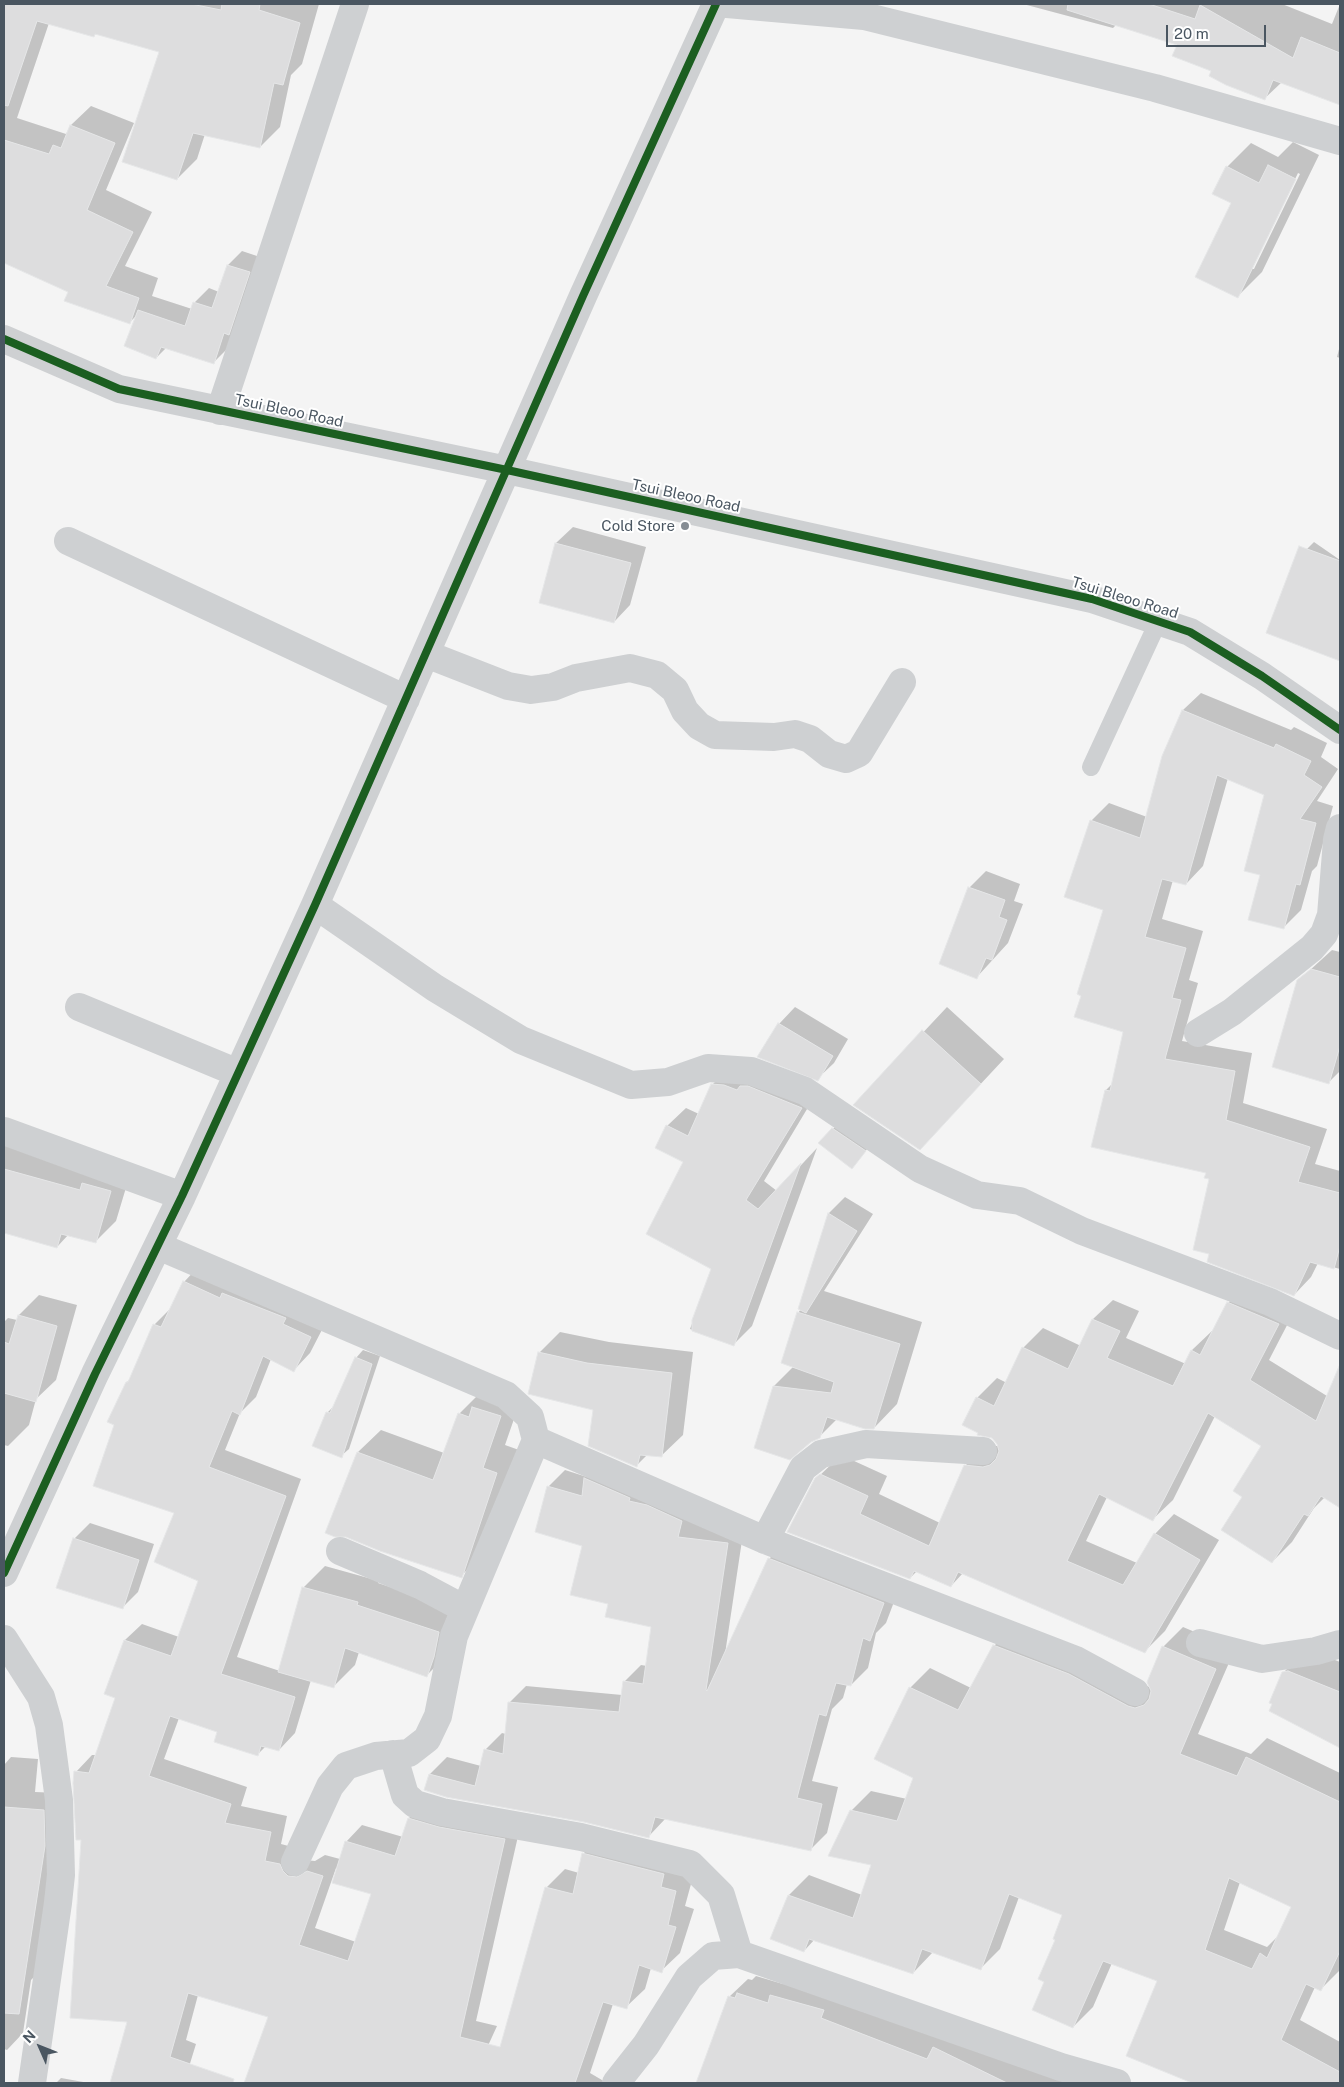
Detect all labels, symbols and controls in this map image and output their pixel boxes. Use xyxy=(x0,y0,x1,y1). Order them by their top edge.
scale bar xyxy=(1169,15,1269,47)
text: 20 m xyxy=(1174,25,1209,42)
street label: Tsui Bleoo Road xyxy=(233,391,345,431)
street label: Tsui Bleoo Road xyxy=(630,476,742,516)
place label: Cold Store xyxy=(601,517,675,535)
marker: Cold Store xyxy=(679,520,691,532)
street label: Tsui Bleoo Road xyxy=(1070,573,1180,623)
north arrow xyxy=(15,2022,65,2072)
text: N xyxy=(20,2027,39,2046)

